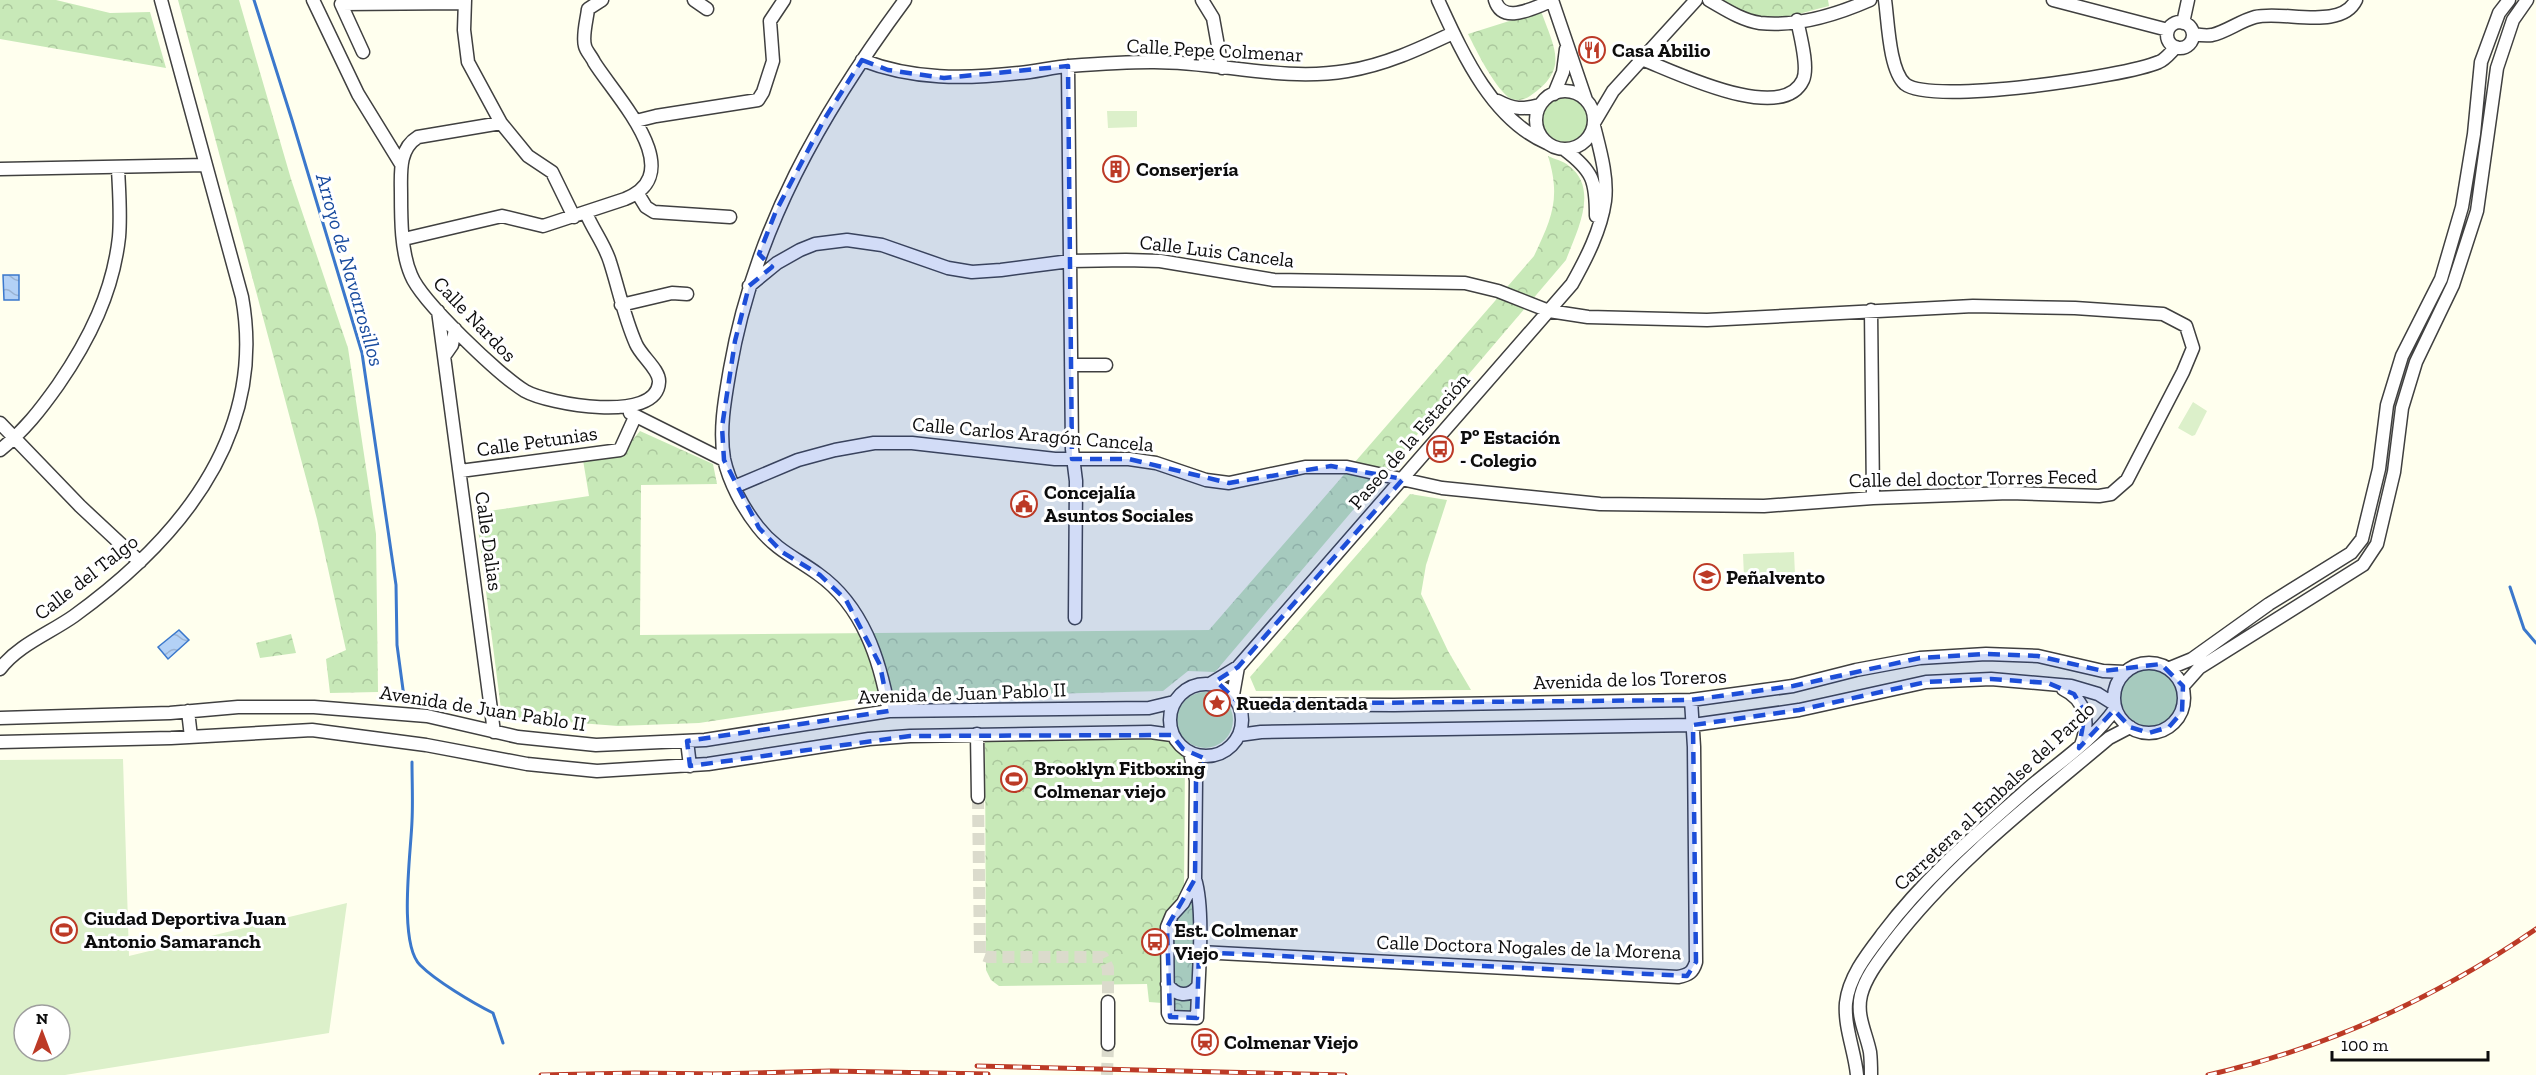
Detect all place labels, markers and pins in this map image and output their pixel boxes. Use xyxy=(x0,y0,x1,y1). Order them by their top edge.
restaurant icon: Casa Abilio xyxy=(1577,35,1607,65)
place label: Casa Abilio xyxy=(1612,38,1711,62)
building icon: Conserjería xyxy=(1101,154,1131,184)
place label: Conserjería xyxy=(1136,157,1239,181)
place label: Pº Estación - Colegio xyxy=(1460,425,1560,472)
bus stop icon: Pº Estación - Colegio xyxy=(1425,434,1455,464)
place label: Concejalía Asuntos Sociales xyxy=(1044,480,1193,527)
public building icon: Concejalía Asuntos Sociales xyxy=(1009,489,1039,519)
school or university icon: Peñalvento xyxy=(1692,562,1722,592)
place label: Peñalvento xyxy=(1726,565,1825,589)
place icon: Rueda dentada xyxy=(1202,688,1232,718)
place label: Rueda dentada xyxy=(1236,691,1368,715)
place label: Brooklyn Fitboxing Colmenar viejo xyxy=(1034,756,1206,803)
sports icon: Brooklyn Fitboxing Colmenar viejo xyxy=(999,764,1029,794)
place label: Ciudad Deportiva Juan Antonio Samaranch xyxy=(84,906,286,953)
sports icon: Ciudad Deportiva Juan Antonio Samaranch xyxy=(49,915,79,945)
place label: Est. Colmenar Viejo xyxy=(1174,918,1298,965)
bus stop icon: Est. Colmenar Viejo xyxy=(1140,927,1170,957)
station icon: Colmenar Viejo xyxy=(1190,1027,1220,1057)
place label: Colmenar Viejo xyxy=(1224,1030,1359,1054)

